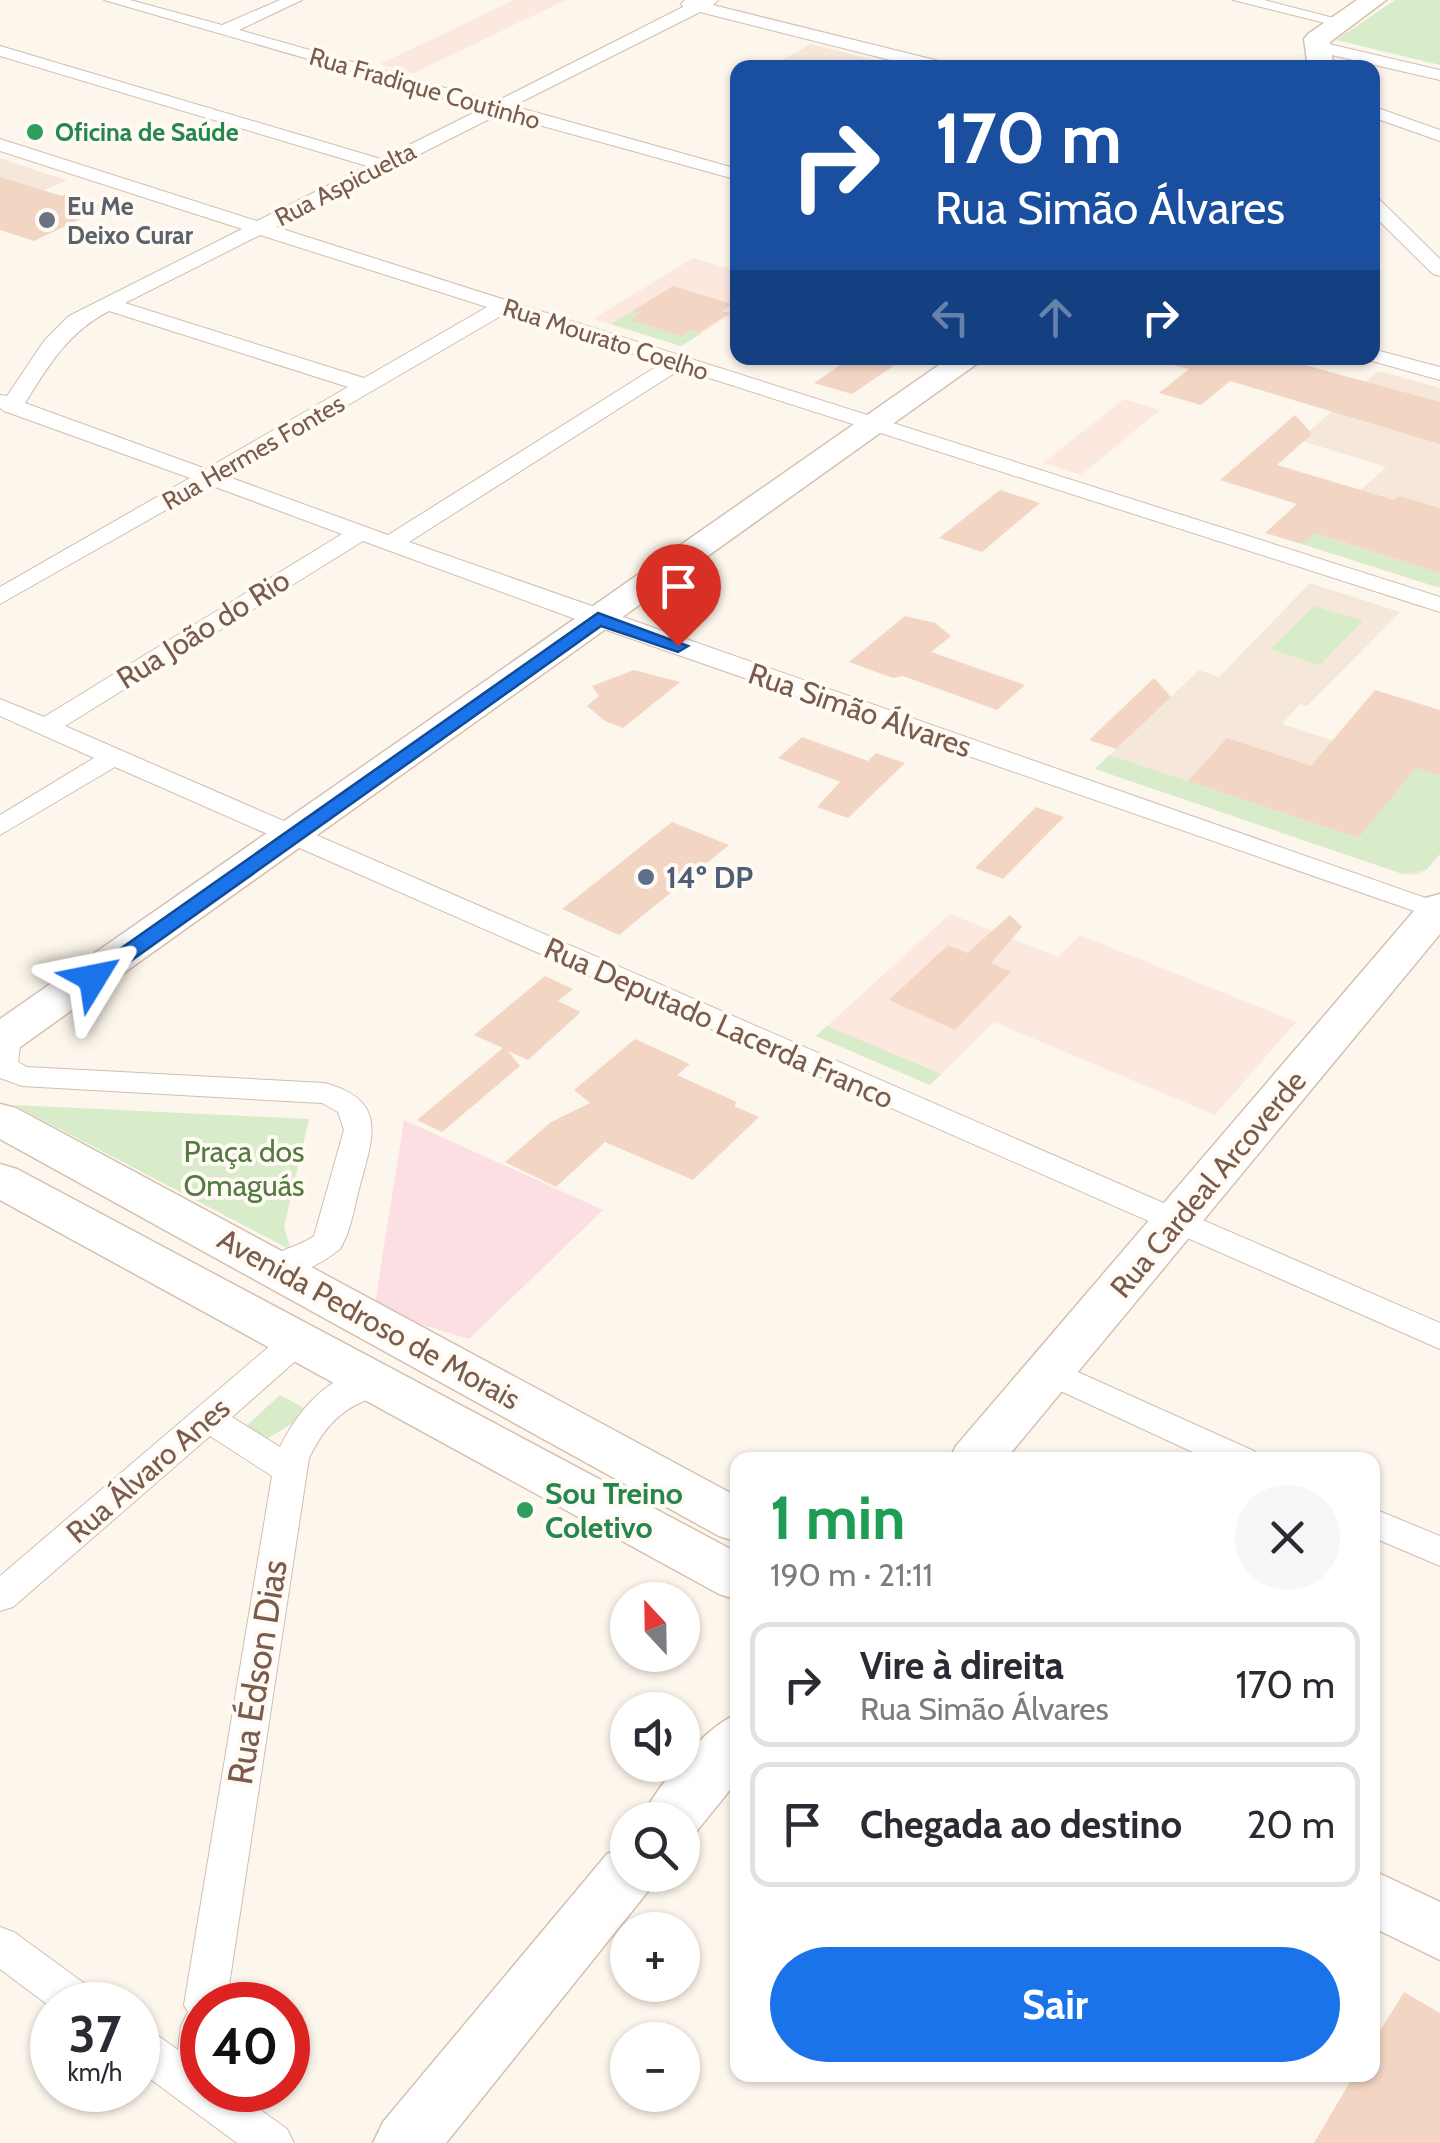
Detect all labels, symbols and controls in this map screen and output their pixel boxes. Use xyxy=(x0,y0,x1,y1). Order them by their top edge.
street label: Rua Fradique Coutinho xyxy=(306,41,544,135)
text: 170 m xyxy=(935,95,1122,181)
icon: right xyxy=(770,100,900,230)
place label: Oficina de Saúde xyxy=(55,117,239,147)
marker: Oficina de Saúde xyxy=(24,121,46,143)
street label: Rua Aspicuelta xyxy=(270,136,420,232)
text: Rua Simão Álvares xyxy=(935,181,1285,235)
place label: Eu Me Deixo Curar xyxy=(67,191,194,250)
marker: Eu Me Deixo Curar xyxy=(36,209,58,231)
icon: left xyxy=(923,290,978,345)
icon: ahead xyxy=(1028,290,1083,345)
icon: right xyxy=(1133,290,1188,345)
street label: Rua Mourato Coelho xyxy=(499,292,713,386)
street label: Rua Hermes Fontes xyxy=(157,388,349,516)
pin xyxy=(636,544,721,647)
icon: arrive xyxy=(651,559,706,614)
street label: Rua João do Rio xyxy=(110,561,296,697)
street label: Rua Simão Álvares xyxy=(744,655,976,765)
place label: 14º DP xyxy=(666,859,753,896)
marker: 14º DP xyxy=(635,866,657,888)
position arrow xyxy=(41,926,145,1030)
street label: Rua Deputado Lacerda Franco xyxy=(539,929,899,1117)
street label: Rua Cardeal Arcoverde xyxy=(1102,1063,1314,1305)
park label: Praça dos Omaguás xyxy=(183,1133,305,1204)
street label: Avenida Pedroso de Morais xyxy=(211,1220,527,1418)
street label: Rua Álvaro Anes xyxy=(59,1389,237,1551)
place label: Sou Treino Coletivo xyxy=(545,1475,683,1546)
text: 1 min xyxy=(770,1481,905,1554)
button: close xyxy=(1235,1485,1340,1590)
marker: Sou Treino Coletivo xyxy=(514,1499,536,1521)
text: 190 m · 21:11 xyxy=(770,1555,933,1594)
street label: Rua Édson Dias xyxy=(218,1557,296,1787)
north arrow xyxy=(610,1582,700,1672)
map controls xyxy=(610,1582,700,2112)
text: Vire à direita xyxy=(860,1642,1064,1689)
icon: right xyxy=(775,1657,830,1712)
text: 170 m xyxy=(1235,1661,1335,1708)
text: Rua Simão Álvares xyxy=(860,1689,1109,1728)
button: sound xyxy=(610,1692,700,1782)
icon: arrive xyxy=(775,1797,830,1852)
text: Chegada ao destino xyxy=(860,1801,1182,1848)
text: 20 m xyxy=(1247,1801,1335,1848)
button: search xyxy=(610,1802,700,1892)
button: + xyxy=(610,1912,700,2002)
button: Sair xyxy=(770,1947,1340,2062)
speed limit sign: 40 xyxy=(180,1982,310,2112)
text: 37 xyxy=(69,2004,121,2065)
button: − xyxy=(610,2022,700,2112)
text: km/h xyxy=(68,2057,122,2087)

